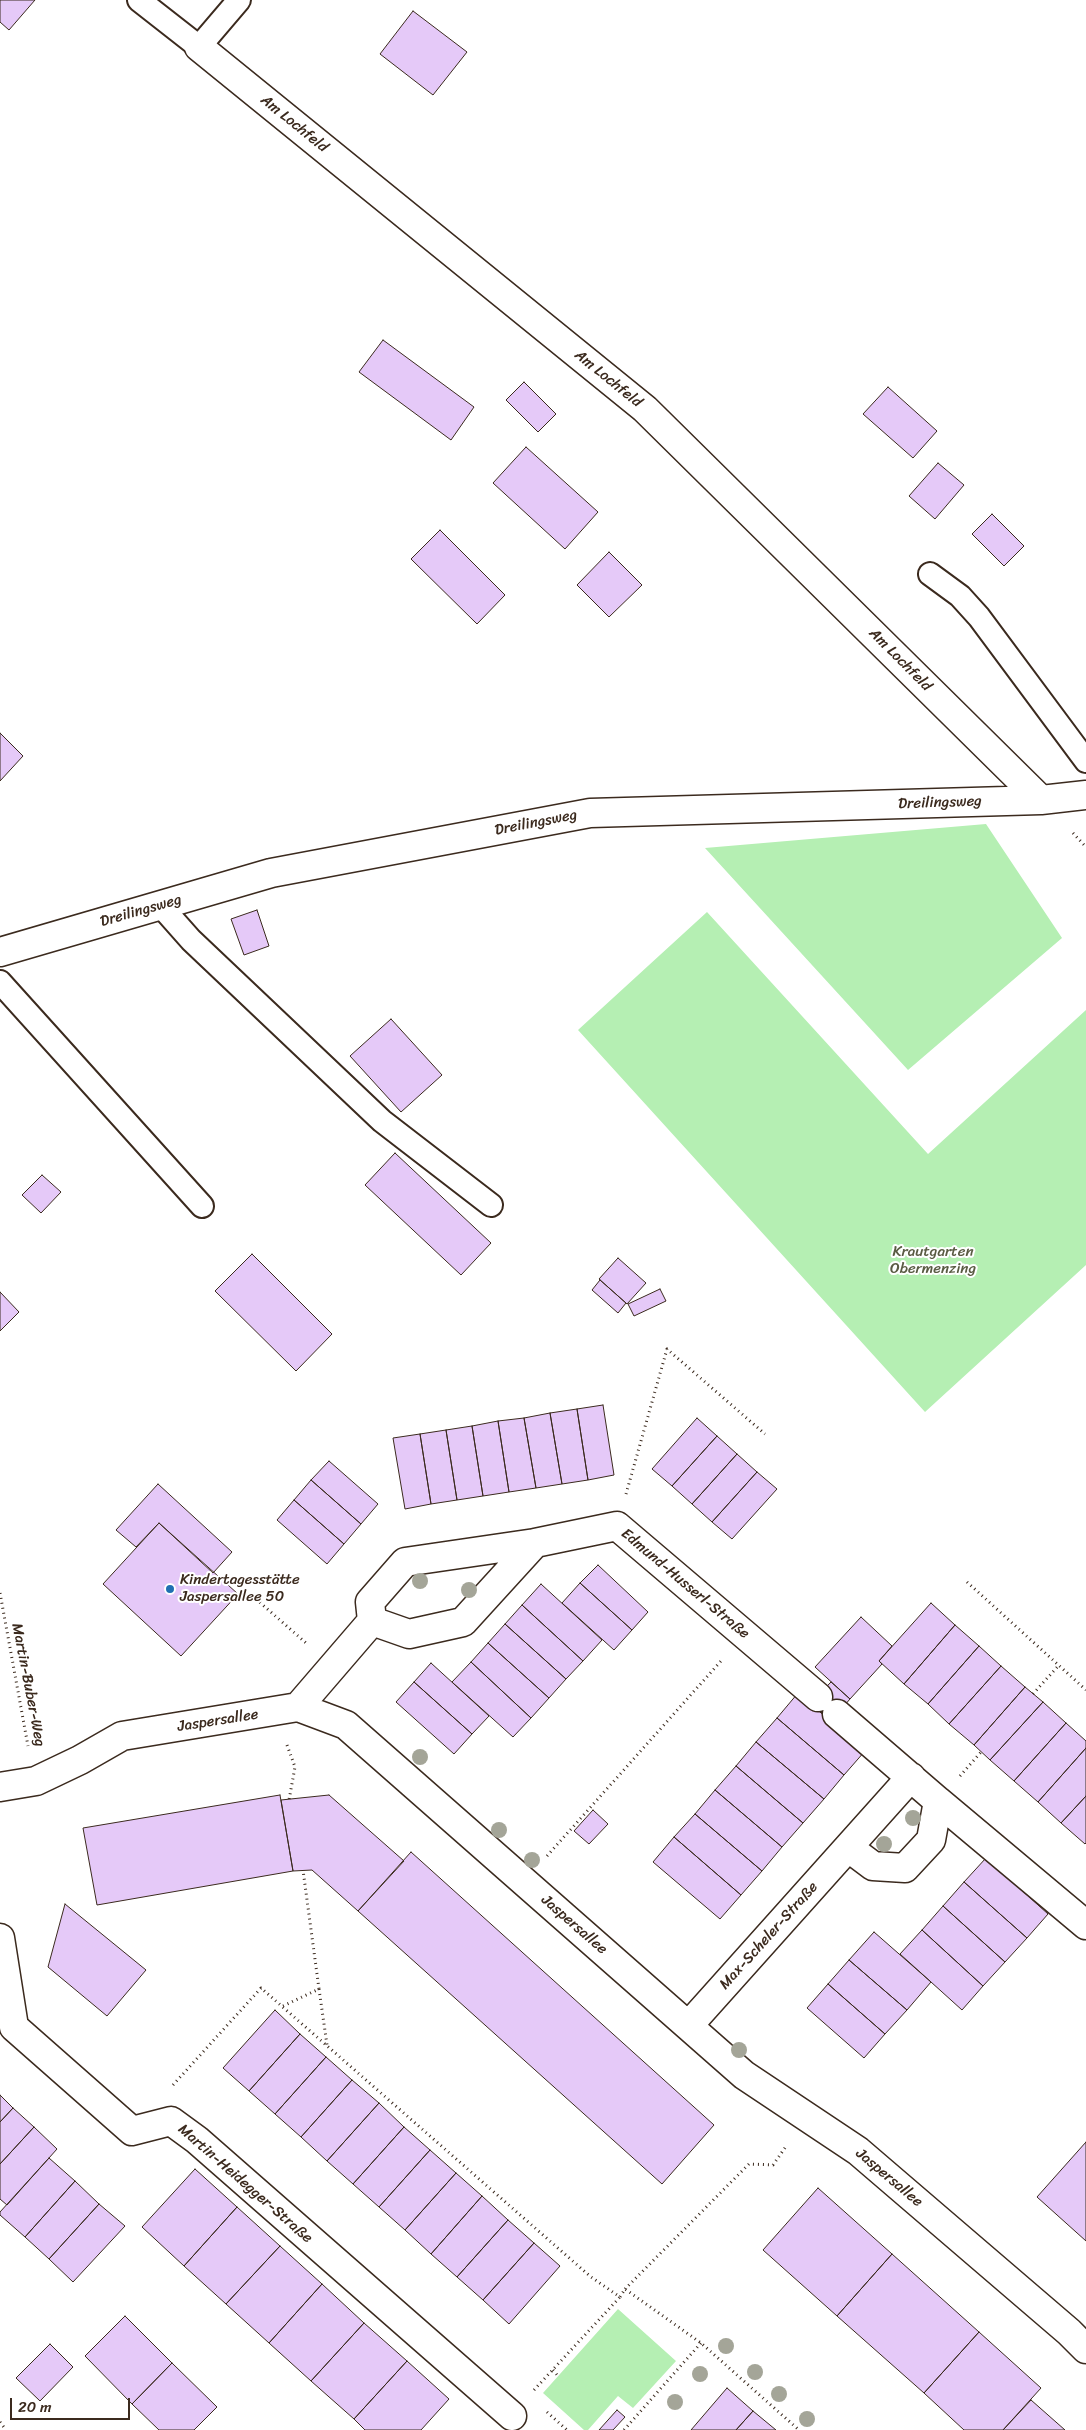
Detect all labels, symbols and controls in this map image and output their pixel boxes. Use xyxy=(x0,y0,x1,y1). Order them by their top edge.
street label: Am Lochfeld xyxy=(257,91,331,157)
street label: Am Lochfeld xyxy=(571,346,645,412)
street label: Am Lochfeld xyxy=(865,625,935,695)
street label: Dreilingsweg xyxy=(898,793,982,813)
street label: Dreilingsweg xyxy=(493,806,579,840)
street label: Dreilingsweg xyxy=(98,891,184,931)
park label: Krautgarten Obermenzing xyxy=(890,1243,976,1278)
street label: Edmund-Husserl-Straße xyxy=(617,1525,753,1643)
place label: Kindertagesstätte Jaspersallee 50 xyxy=(180,1571,300,1606)
marker: Kindertagesstätte Jaspersallee 50 xyxy=(164,1583,176,1595)
street label: Martin-Buber-Weg xyxy=(7,1622,49,1748)
street label: Jaspersallee xyxy=(176,1706,260,1736)
street label: Max-Scheler-Straße xyxy=(716,1878,822,1994)
street label: Jaspersallee xyxy=(537,1891,611,1959)
street label: Martin-Heidegger-Straße xyxy=(174,2121,316,2247)
street label: Jaspersallee xyxy=(852,2145,926,2211)
scale bar xyxy=(12,2388,132,2420)
text: 20 m xyxy=(18,2394,52,2420)

